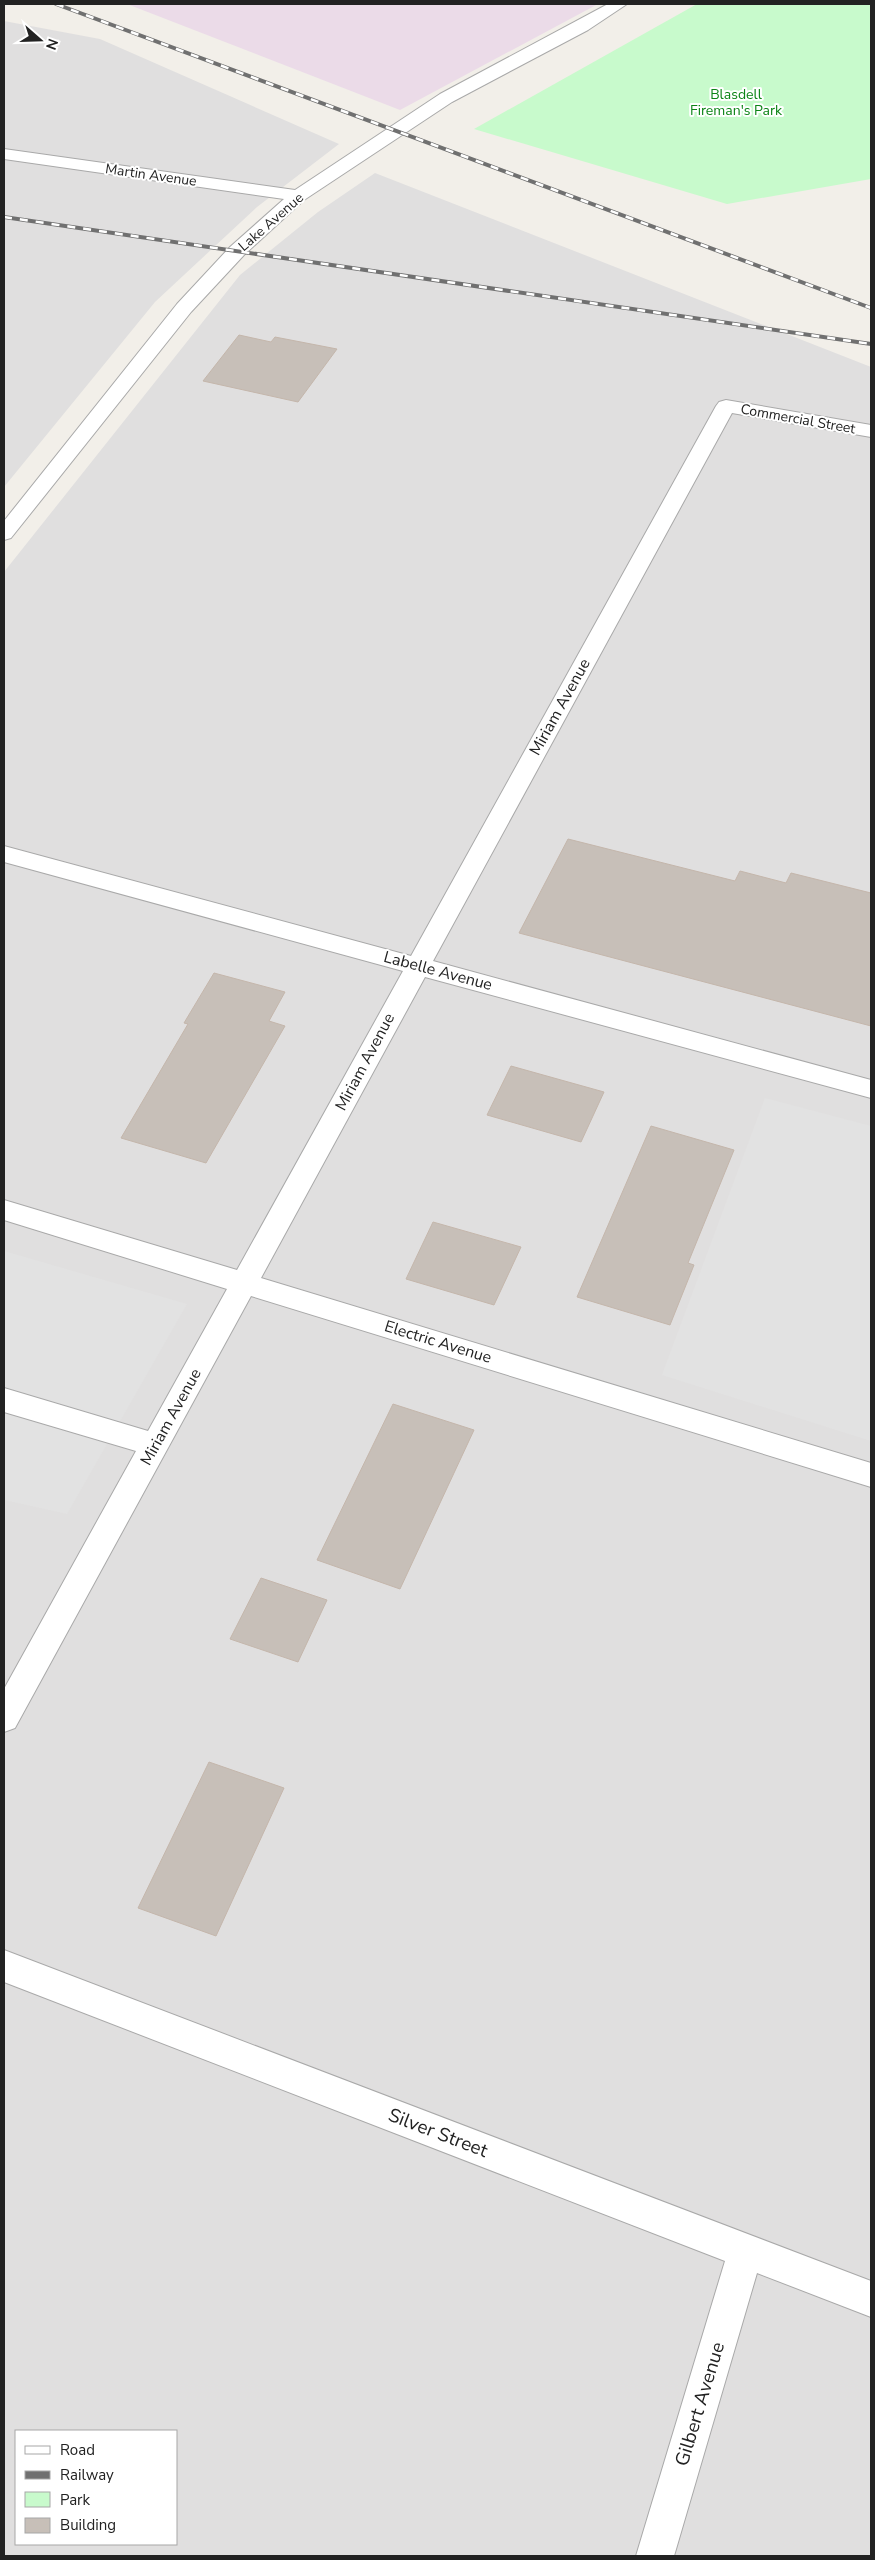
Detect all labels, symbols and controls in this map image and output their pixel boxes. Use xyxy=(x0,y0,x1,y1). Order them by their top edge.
north arrow xyxy=(15,15,65,65)
text: N xyxy=(41,36,62,52)
park label: Blasdell Fireman's Park xyxy=(690,85,783,120)
street label: Martin Avenue xyxy=(104,159,198,191)
street label: Lake Avenue xyxy=(234,188,308,256)
street label: Commercial Street xyxy=(739,400,857,438)
street label: Miriam Avenue xyxy=(524,655,596,759)
street label: Labelle Avenue xyxy=(381,946,495,996)
street label: Miriam Avenue xyxy=(330,1009,400,1115)
street label: Electric Avenue xyxy=(382,1315,494,1369)
street label: Miriam Avenue xyxy=(135,1365,207,1469)
street label: Silver Street xyxy=(384,2102,492,2164)
street label: Gilbert Avenue xyxy=(669,2339,731,2469)
legend xyxy=(15,2430,178,2545)
text: Road xyxy=(60,2440,95,2460)
text: Railway xyxy=(60,2465,114,2485)
text: Park xyxy=(60,2490,90,2510)
text: Building xyxy=(60,2515,116,2535)

